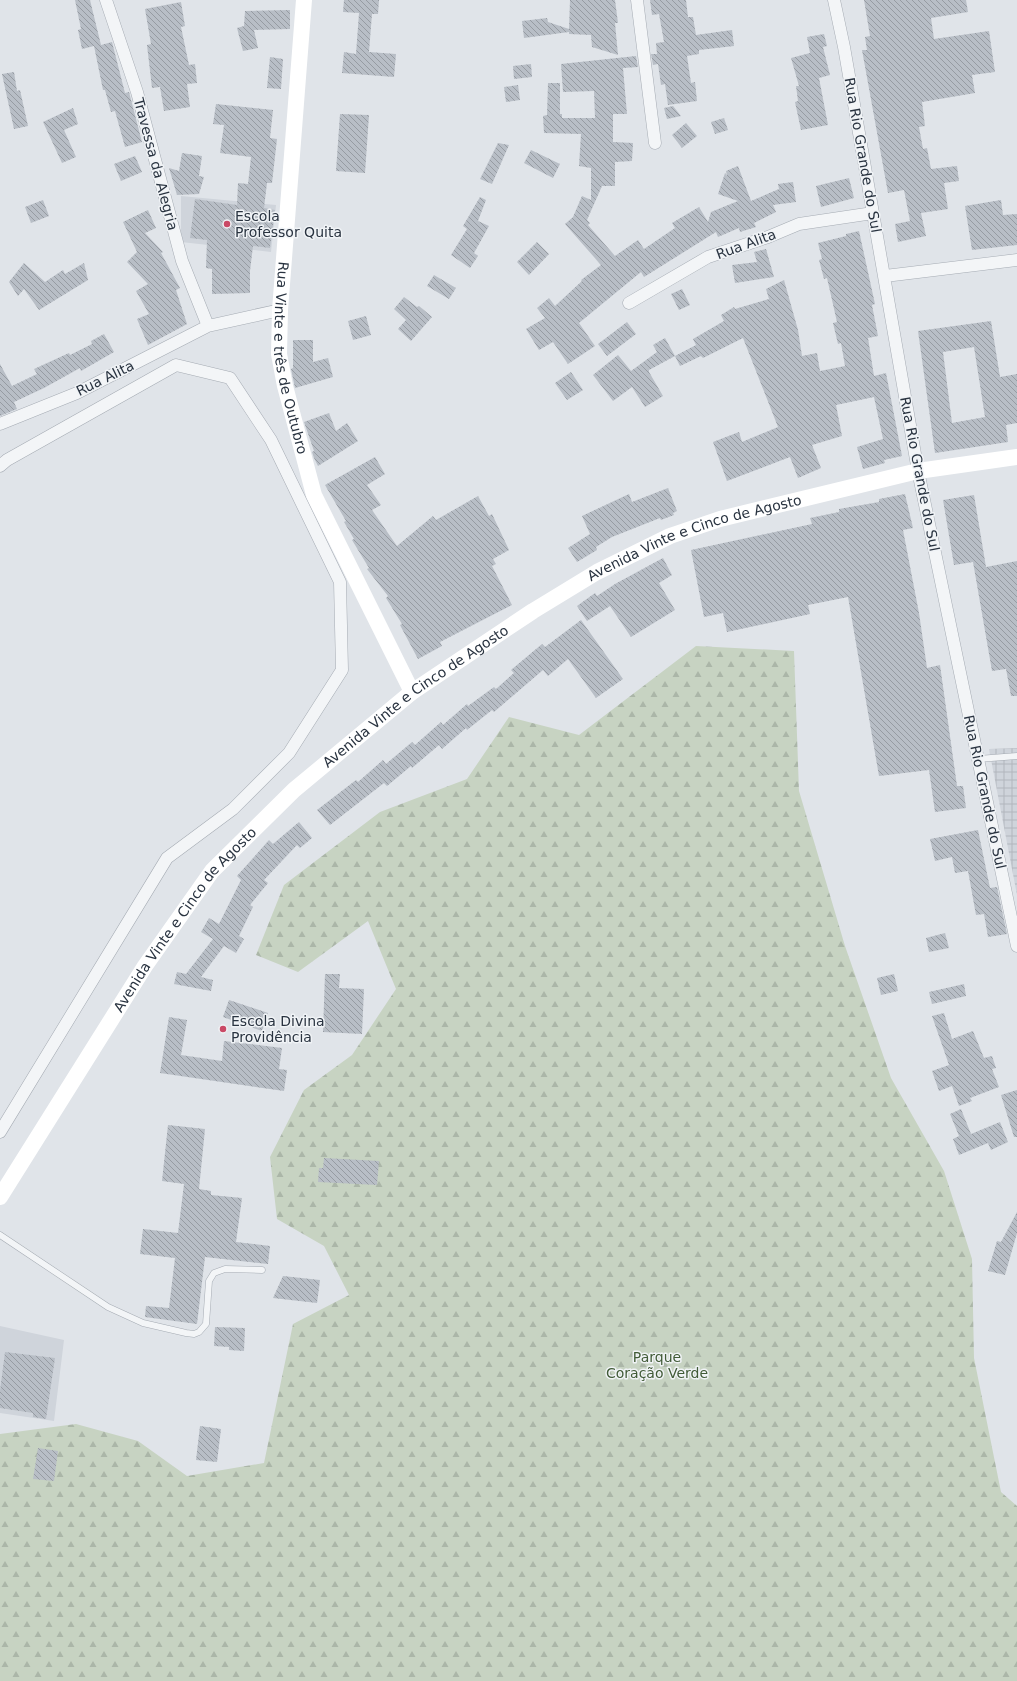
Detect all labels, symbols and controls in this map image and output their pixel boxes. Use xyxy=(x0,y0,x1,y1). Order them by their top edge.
street label: Rua Rio Grande do Sul xyxy=(841,76,885,234)
street label: Travessa da Alegria xyxy=(130,95,181,232)
place label: Escola Professor Quita xyxy=(235,208,342,240)
marker: Escola Professor Quita xyxy=(222,219,232,229)
street label: Rua Alita xyxy=(714,226,778,262)
street label: Rua Vinte e três de Outubro xyxy=(271,261,311,456)
street label: Rua Alita xyxy=(73,357,137,399)
street label: Rua Rio Grande do Sul xyxy=(897,395,943,553)
street label: Avenida Vinte e Cinco de Agosto xyxy=(584,492,803,584)
street label: Avenida Vinte e Cinco de Agosto xyxy=(320,622,511,771)
street label: Rua Rio Grande do Sul xyxy=(961,713,1009,871)
street label: Avenida Vinte e Cinco de Agosto xyxy=(110,824,260,1015)
place label: Escola Divina Providência xyxy=(231,1013,325,1045)
marker: Escola Divina Providência xyxy=(218,1024,228,1034)
park label: Parque Coração Verde xyxy=(606,1349,708,1381)

